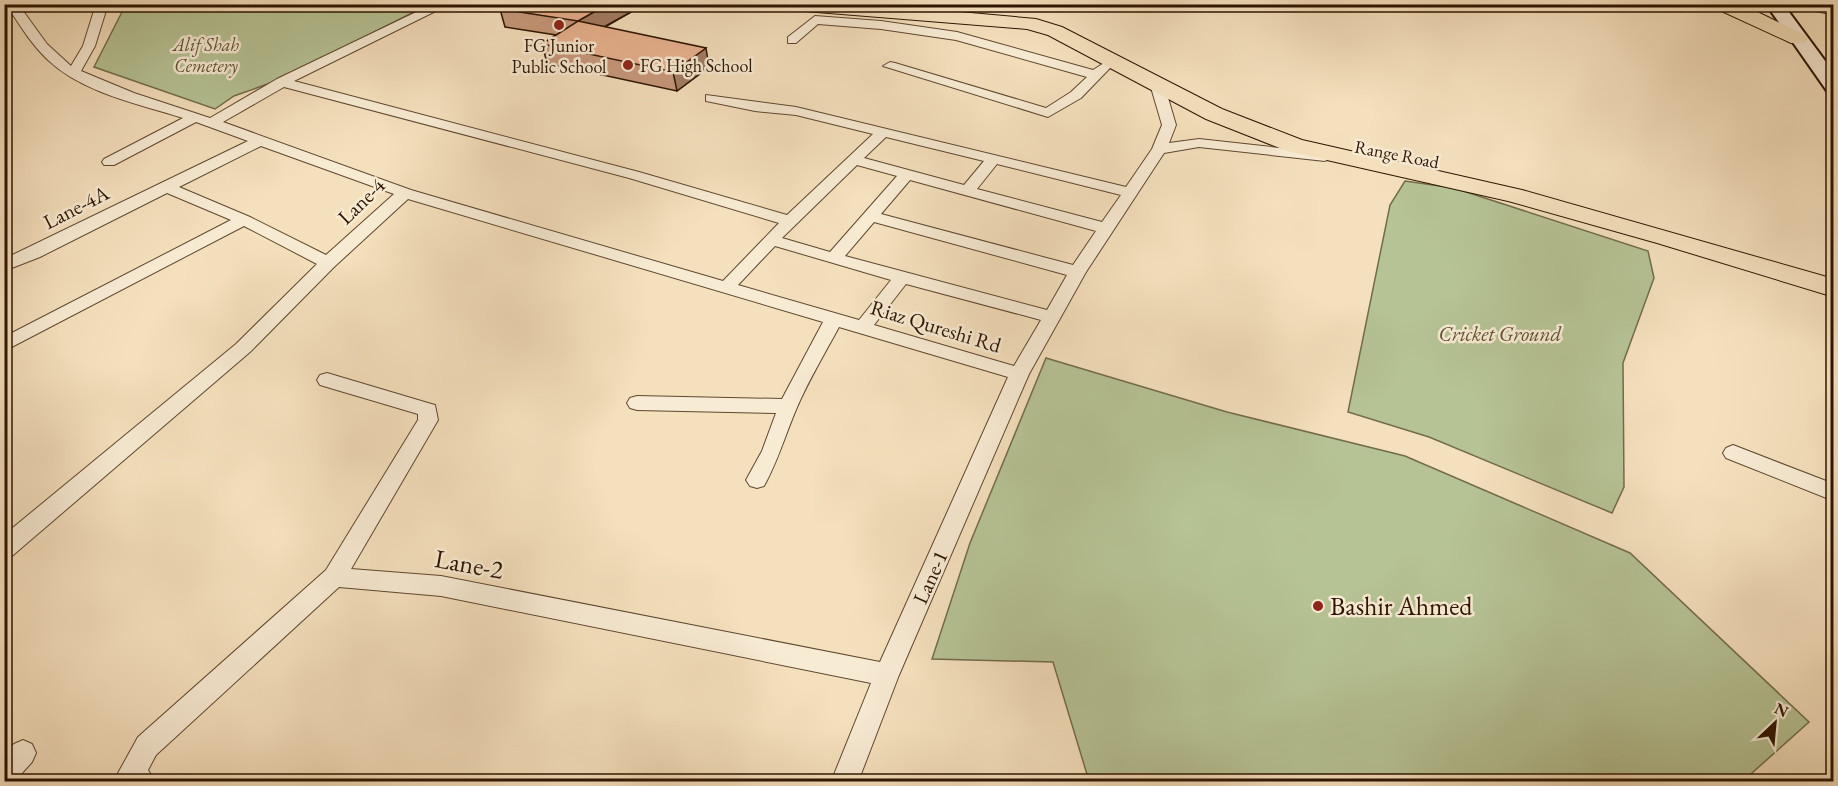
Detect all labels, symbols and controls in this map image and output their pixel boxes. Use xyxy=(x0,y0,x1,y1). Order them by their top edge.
marker: FG Junior Public School xyxy=(552,18,566,32)
park label: Alif Shah Cemetery xyxy=(171,33,239,78)
place label: FG Junior Public School xyxy=(512,34,606,78)
place label: FG High School xyxy=(640,54,752,77)
marker: FG High School xyxy=(621,58,635,72)
street label: Range Road xyxy=(1353,135,1442,174)
street label: Lane-4 xyxy=(332,171,391,230)
street label: Lane-4A xyxy=(39,179,114,235)
street label: Riaz Qureshi Rd xyxy=(867,293,1005,360)
park label: Cricket Ground xyxy=(1439,320,1562,347)
street label: Lane-2 xyxy=(432,541,506,587)
street label: Lane-1 xyxy=(906,546,954,608)
place label: Bashir Ahmed xyxy=(1330,589,1473,623)
marker: Bashir Ahmed xyxy=(1311,599,1325,613)
north arrow xyxy=(1745,693,1805,753)
text: N xyxy=(1771,698,1792,722)

